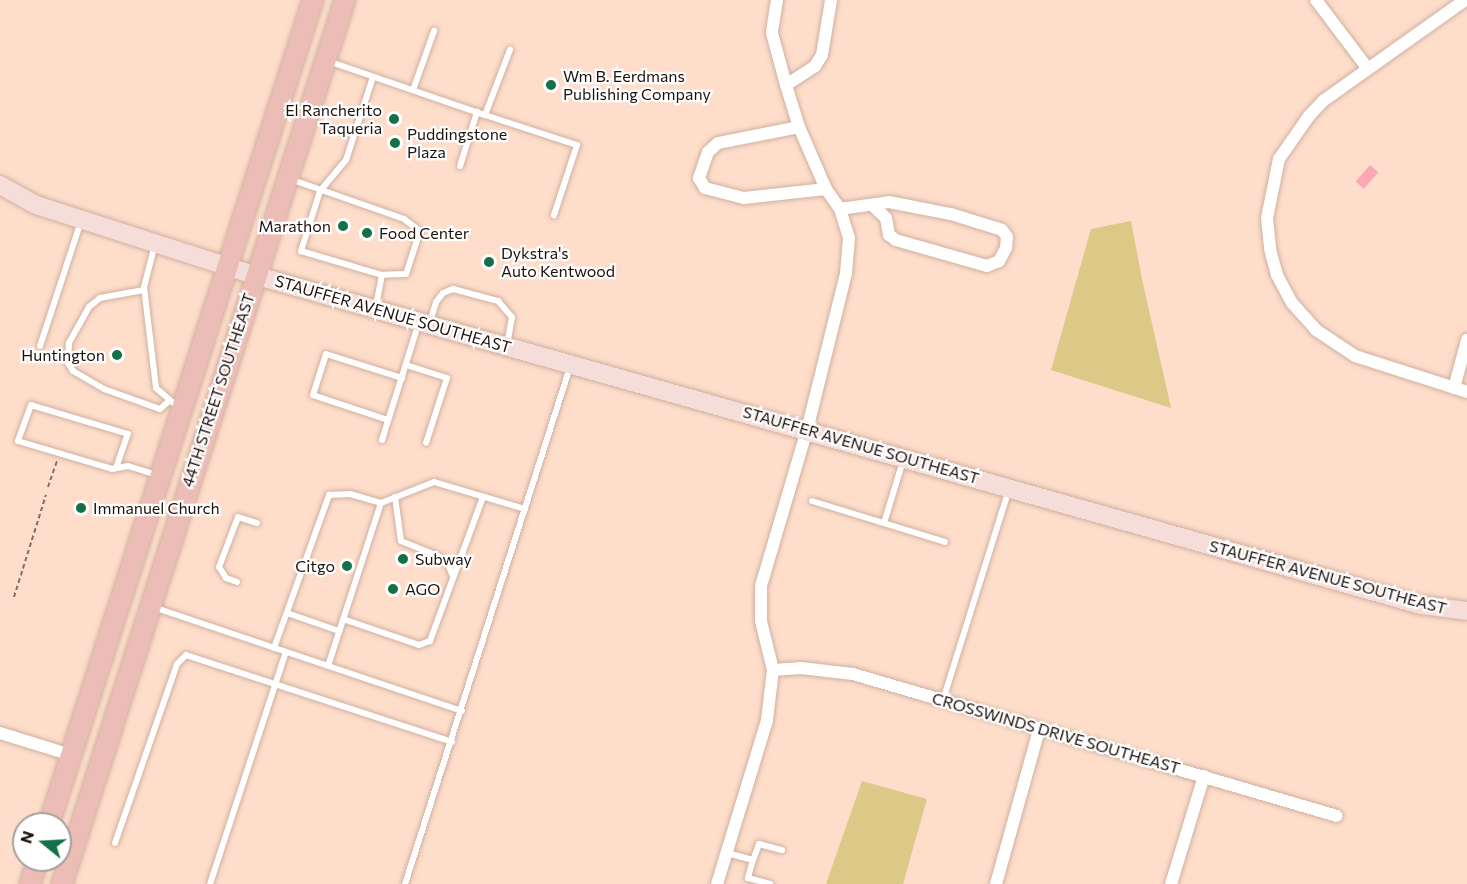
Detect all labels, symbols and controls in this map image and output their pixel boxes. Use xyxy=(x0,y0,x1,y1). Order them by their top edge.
place label: Wm B. Eerdmans Publishing Company xyxy=(563,66,711,104)
marker: Wm B. Eerdmans Publishing Company xyxy=(544,78,558,92)
place label: El Rancherito Taqueria xyxy=(285,100,382,138)
marker: El Rancherito Taqueria xyxy=(387,112,401,126)
place label: Puddingstone Plaza xyxy=(407,124,507,162)
marker: Puddingstone Plaza xyxy=(388,136,402,150)
place label: Marathon xyxy=(258,216,331,236)
marker: Marathon xyxy=(336,219,350,233)
place label: Food Center xyxy=(379,223,469,243)
marker: Food Center xyxy=(360,226,374,240)
place label: Dykstra's Auto Kentwood xyxy=(501,243,615,281)
marker: Dykstra's Auto Kentwood xyxy=(482,255,496,269)
street label: STAUFFER AVENUE SOUTHEAST xyxy=(273,271,513,357)
street label: 44TH STREET SOUTHEAST xyxy=(178,291,258,489)
place label: Huntington xyxy=(21,345,105,365)
marker: Huntington xyxy=(110,348,124,362)
street label: STAUFFER AVENUE SOUTHEAST xyxy=(741,402,981,488)
place label: Immanuel Church xyxy=(93,498,220,518)
marker: Immanuel Church xyxy=(74,501,88,515)
street label: STAUFFER AVENUE SOUTHEAST xyxy=(1207,536,1449,618)
place label: Subway xyxy=(415,549,472,569)
marker: Subway xyxy=(396,552,410,566)
place label: Citgo xyxy=(295,556,335,576)
marker: Citgo xyxy=(340,559,354,573)
place label: AGO xyxy=(405,579,440,599)
marker: AGO xyxy=(386,582,400,596)
street label: CROSSWINDS DRIVE SOUTHEAST xyxy=(930,688,1182,778)
north arrow xyxy=(12,812,72,872)
text: N xyxy=(15,828,37,846)

